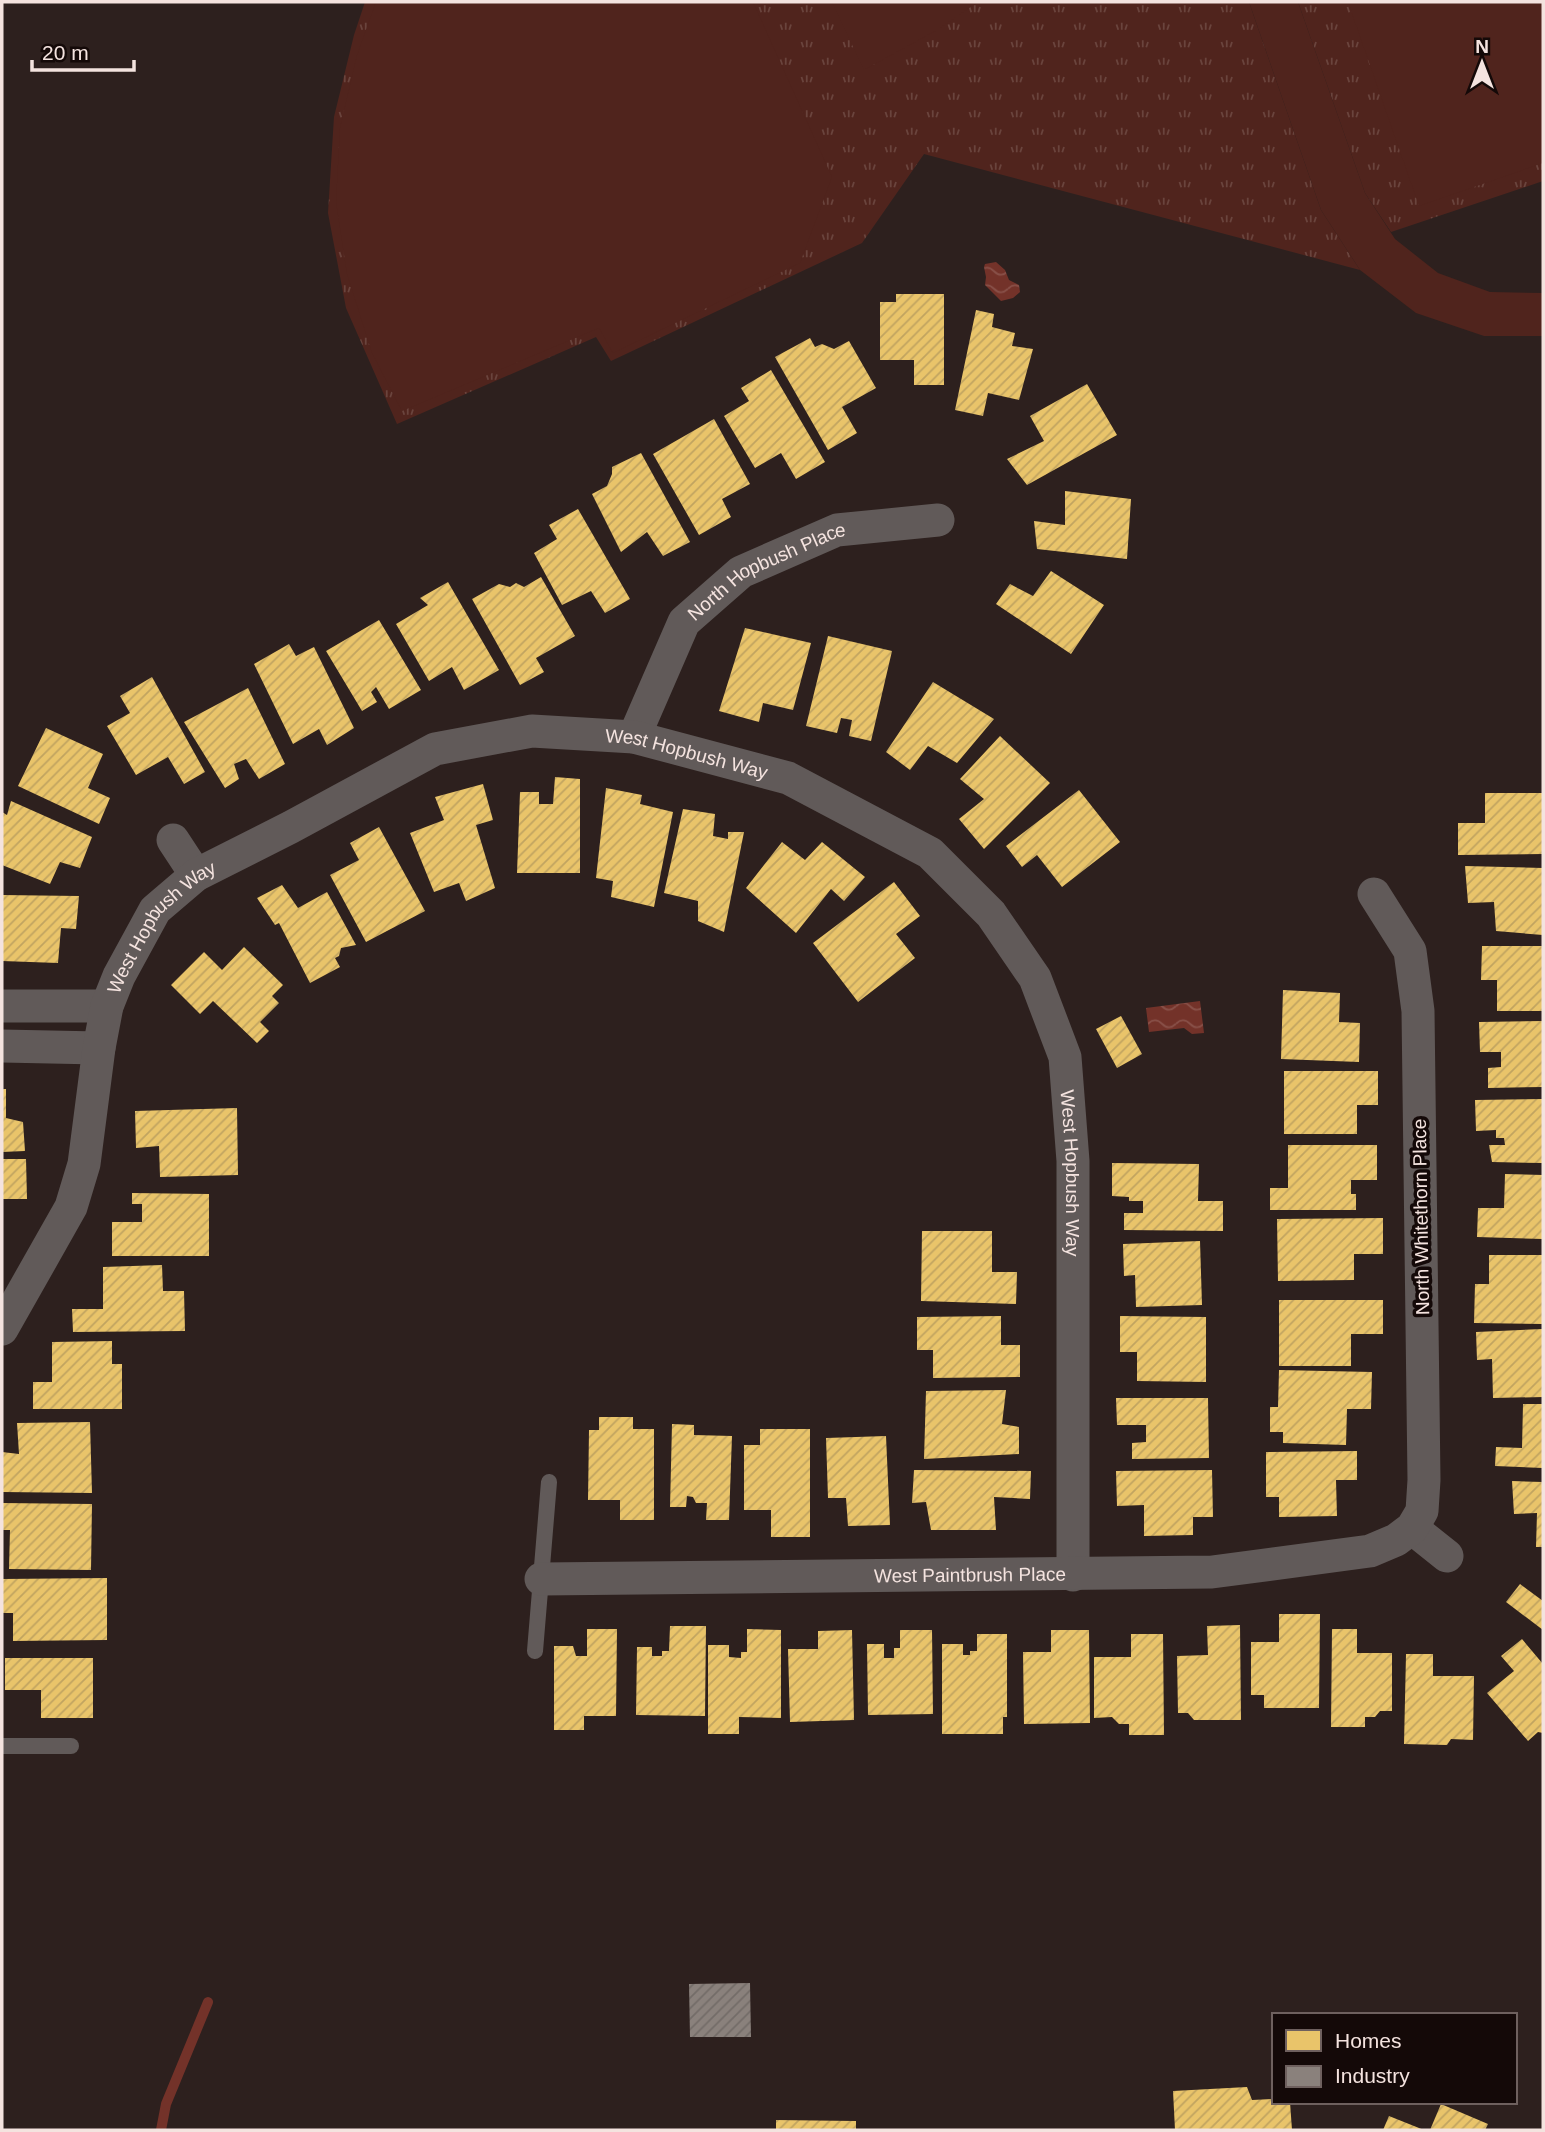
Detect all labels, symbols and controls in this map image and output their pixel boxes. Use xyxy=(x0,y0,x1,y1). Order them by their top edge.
scale bar xyxy=(32,28,133,72)
north arrow xyxy=(1447,28,1517,98)
text: N xyxy=(1475,36,1489,57)
text: 20 m xyxy=(42,41,89,64)
street label: North Hopbush Place xyxy=(683,519,846,624)
street label: West Hopbush Way xyxy=(605,725,771,783)
street label: West Hopbush Way xyxy=(103,856,219,996)
street label: West Hopbush Way xyxy=(1057,1089,1084,1257)
street label: North Whitethorn Place xyxy=(1409,1119,1433,1315)
street label: West Paintbrush Place xyxy=(874,1563,1066,1586)
legend xyxy=(1272,2013,1517,2104)
text: Homes xyxy=(1335,2029,1402,2052)
text: Industry xyxy=(1335,2064,1410,2087)

